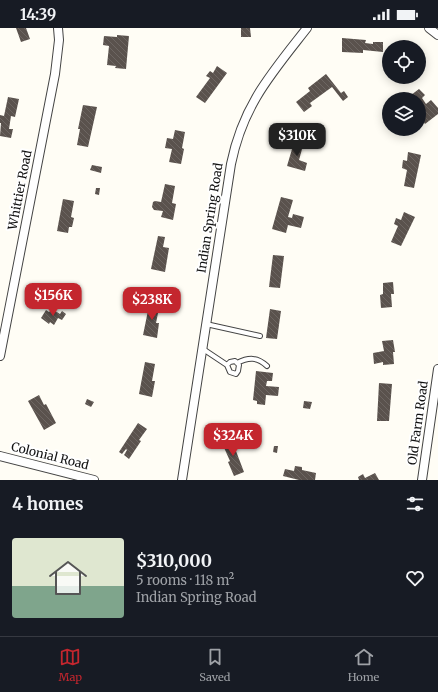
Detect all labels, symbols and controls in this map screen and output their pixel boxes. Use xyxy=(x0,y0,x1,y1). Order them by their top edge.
text: 14:39 xyxy=(20,5,56,24)
map controls xyxy=(382,40,426,136)
button: locate xyxy=(382,40,426,84)
button: layers xyxy=(382,92,426,136)
pin: $310K xyxy=(269,123,325,157)
text: $310K xyxy=(278,127,316,144)
street label: Whittier Road xyxy=(4,149,35,232)
street label: Indian Spring Road xyxy=(193,162,226,274)
pin: $156K xyxy=(25,283,81,317)
text: $156K xyxy=(34,287,72,304)
pin: $238K xyxy=(124,287,180,321)
text: $238K xyxy=(132,291,172,308)
street label: Old Farm Road xyxy=(404,380,431,466)
pin: $324K xyxy=(205,423,261,457)
text: $324K xyxy=(213,427,253,444)
street label: Colonial Road xyxy=(10,439,90,472)
text: 4 homes xyxy=(12,493,83,515)
icon: filters xyxy=(404,493,426,515)
text: $310,000 xyxy=(136,550,212,572)
icon: home xyxy=(44,554,92,602)
icon: heart xyxy=(404,567,426,589)
text: 5 rooms · 118 m² xyxy=(136,572,234,589)
text: Indian Spring Road xyxy=(136,589,257,606)
tab: Map xyxy=(59,646,82,684)
tab: Saved xyxy=(199,646,230,684)
tab: Home xyxy=(348,646,379,684)

